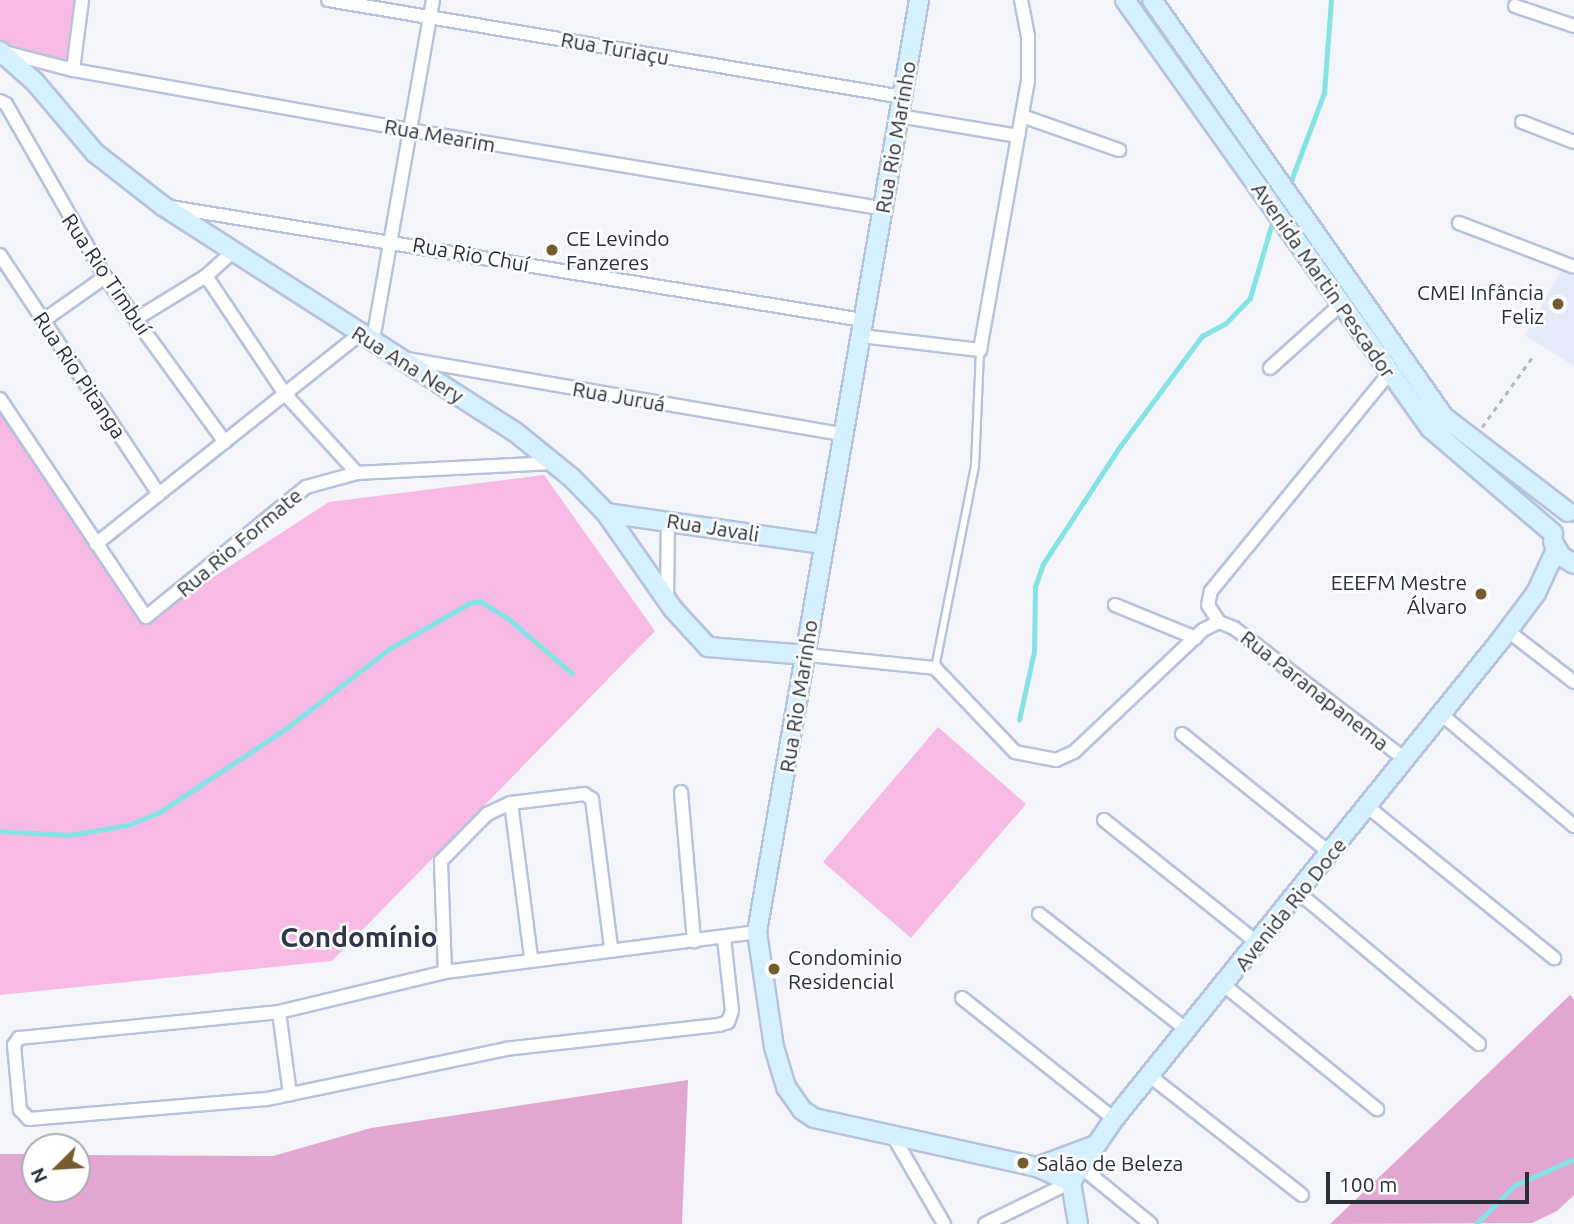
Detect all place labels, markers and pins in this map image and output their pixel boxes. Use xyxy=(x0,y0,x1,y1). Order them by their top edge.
place label: CE Levindo Fanzeres xyxy=(566,225,670,275)
marker: CE Levindo Fanzeres xyxy=(544,242,560,258)
place label: CMEI Infância Feliz xyxy=(1417,279,1544,329)
marker: CMEI Infância Feliz xyxy=(1550,296,1566,312)
place label: EEEFM Mestre Álvaro xyxy=(1331,569,1467,619)
marker: EEEFM Mestre Álvaro xyxy=(1473,586,1489,602)
place label: Condominio Residencial xyxy=(788,944,902,994)
marker: Condominio Residencial xyxy=(766,961,782,977)
place label: Salão de Beleza xyxy=(1037,1150,1183,1176)
marker: Salão de Beleza xyxy=(1015,1155,1031,1171)

